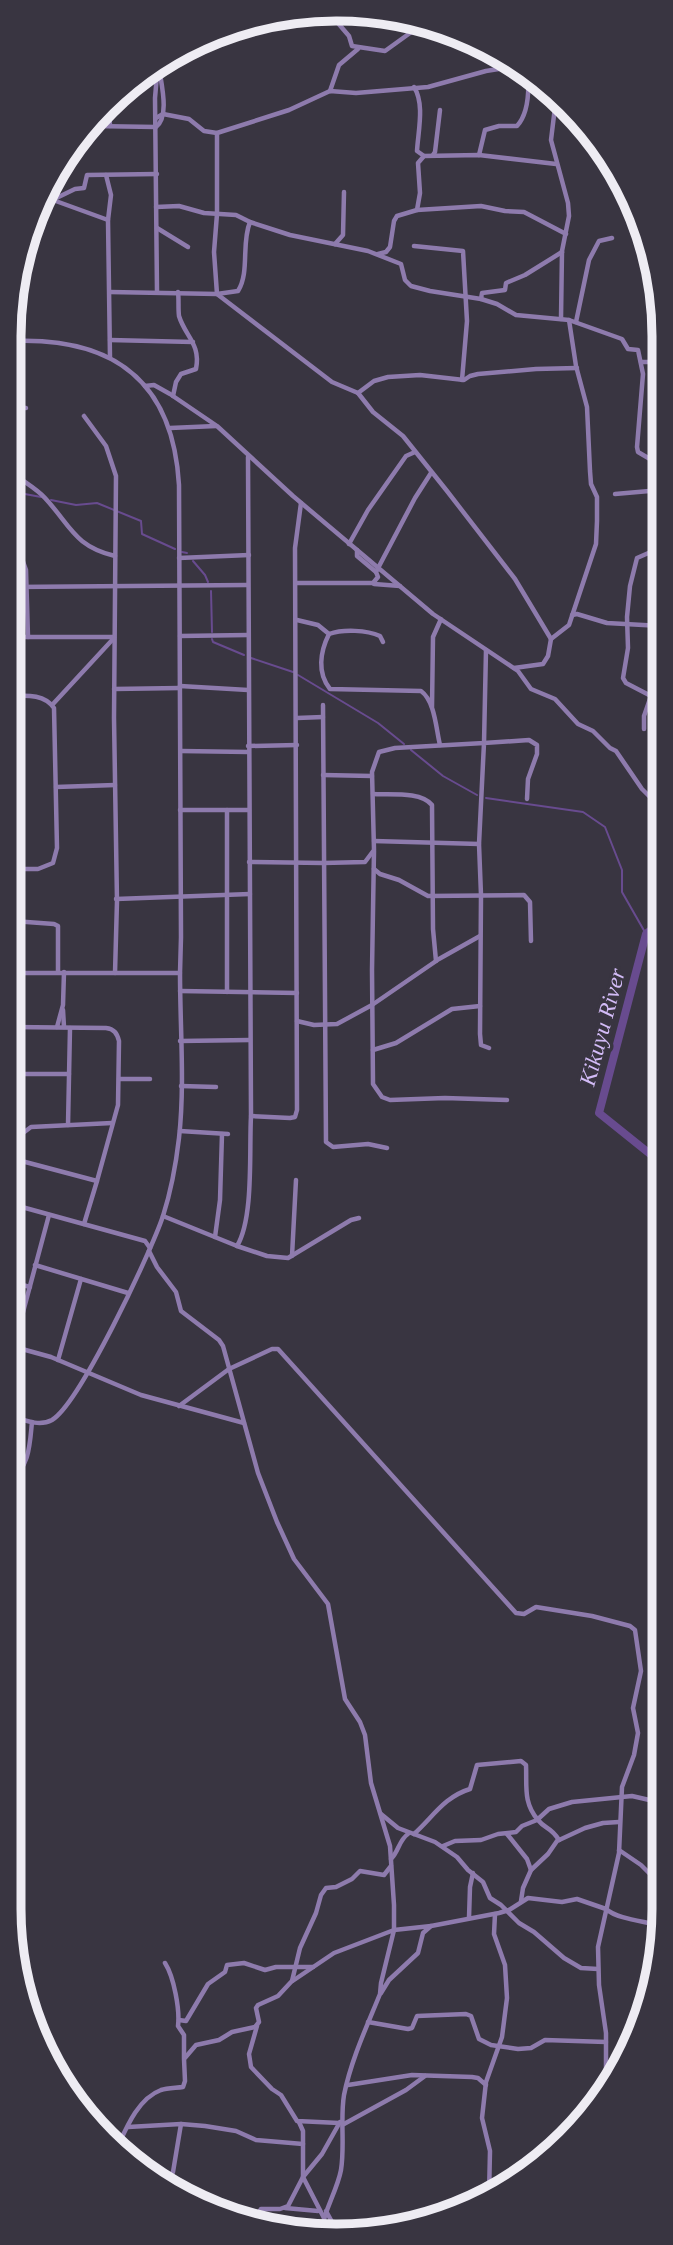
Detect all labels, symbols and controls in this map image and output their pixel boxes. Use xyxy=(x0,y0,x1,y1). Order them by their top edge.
water label: Kikuyu River xyxy=(575,965,630,1090)

